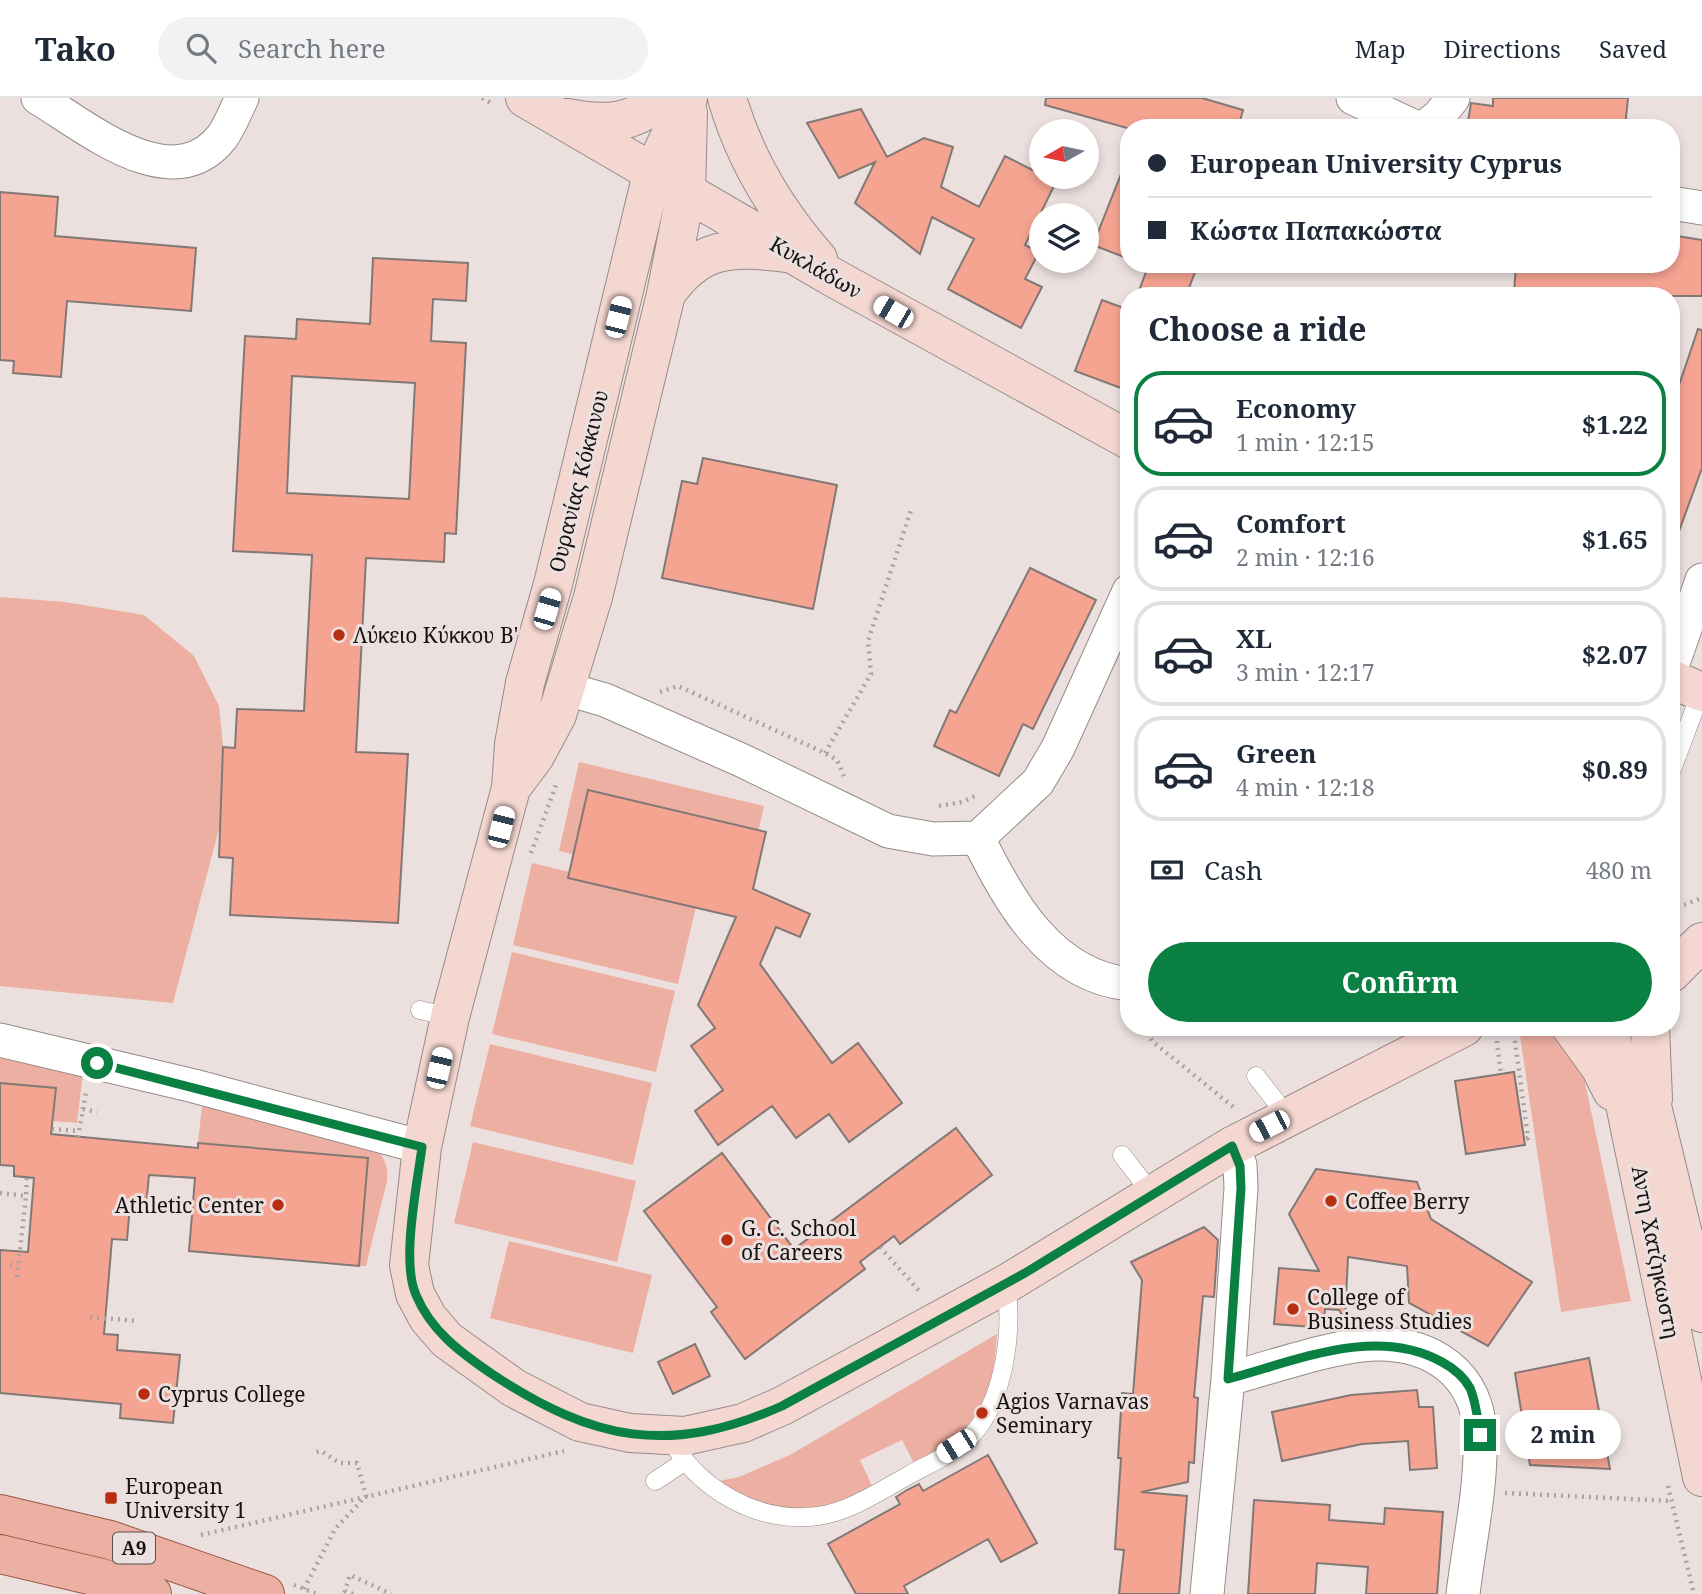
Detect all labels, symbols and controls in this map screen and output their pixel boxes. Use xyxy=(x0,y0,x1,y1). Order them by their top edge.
search box xyxy=(158,17,648,80)
text: Tako xyxy=(35,26,116,71)
icon: search xyxy=(182,29,220,67)
text: Search here xyxy=(238,30,386,66)
text: Map xyxy=(1355,32,1406,65)
text: Directions xyxy=(1444,32,1561,65)
text: Saved xyxy=(1599,32,1667,65)
north arrow xyxy=(1029,119,1099,189)
map controls xyxy=(1029,119,1099,273)
text: European University Cyprus xyxy=(1190,145,1562,181)
button: layers xyxy=(1029,203,1099,273)
text: Κώστα Παπακώστα xyxy=(1190,212,1442,248)
street label: Κυκλάδων xyxy=(765,229,867,305)
car xyxy=(870,292,917,332)
car xyxy=(603,294,634,340)
text: Choose a ride xyxy=(1148,307,1367,350)
street label: Ουρανίας Κόκκινου xyxy=(542,387,614,575)
text: Economy xyxy=(1236,390,1356,426)
icon: car xyxy=(1152,392,1215,455)
text: $1.22 xyxy=(1582,406,1648,442)
text: 1 min · 12:15 xyxy=(1236,426,1374,458)
text: Comfort xyxy=(1236,505,1346,541)
icon: car xyxy=(1152,507,1215,570)
text: $1.65 xyxy=(1582,521,1648,557)
text: 2 min · 12:16 xyxy=(1236,541,1374,573)
car xyxy=(532,586,563,632)
text: XL xyxy=(1236,620,1272,656)
place label: Λύκειο Κύκκου Β' xyxy=(353,621,518,649)
icon: car xyxy=(1152,622,1215,685)
marker: Λύκειο Κύκκου Β' xyxy=(331,627,347,643)
text: $2.07 xyxy=(1582,636,1648,672)
text: 3 min · 12:17 xyxy=(1236,656,1374,688)
text: Green xyxy=(1236,735,1317,771)
icon: car xyxy=(1152,737,1215,800)
text: $0.89 xyxy=(1582,751,1648,787)
text: 4 min · 12:18 xyxy=(1236,771,1374,803)
car xyxy=(486,804,517,850)
icon: cash xyxy=(1148,851,1186,889)
text: Cash xyxy=(1204,852,1263,888)
text: 480 m xyxy=(1586,854,1652,886)
button: Confirm xyxy=(1148,942,1652,1022)
car xyxy=(425,1045,454,1091)
route start xyxy=(81,1047,113,1079)
car xyxy=(1246,1107,1293,1145)
street label: Αντη Χατζηκωστη xyxy=(1626,1163,1686,1341)
place label: Coffee Berry xyxy=(1345,1187,1470,1215)
place label: Athletic Center xyxy=(115,1191,264,1219)
marker: Coffee Berry xyxy=(1323,1193,1339,1209)
marker: Athletic Center xyxy=(270,1197,286,1213)
place label: G. C. School of Careers xyxy=(741,1214,857,1266)
marker: G. C. School of Careers xyxy=(719,1232,735,1248)
place label: College of Business Studies xyxy=(1307,1283,1472,1335)
marker: College of Business Studies xyxy=(1285,1301,1301,1317)
place label: Cyprus College xyxy=(158,1380,306,1408)
marker: Cyprus College xyxy=(136,1386,152,1402)
place label: Agios Varnavas Seminary xyxy=(996,1387,1149,1439)
marker: Agios Varnavas Seminary xyxy=(974,1405,990,1421)
callout: 2 min xyxy=(1504,1410,1620,1460)
text: 2 min xyxy=(1530,1418,1596,1450)
route end xyxy=(1464,1419,1496,1451)
car xyxy=(933,1426,980,1466)
place label: European University 1 xyxy=(125,1472,246,1524)
marker: European University 1 xyxy=(103,1490,119,1506)
road number: A9 xyxy=(113,1532,155,1564)

